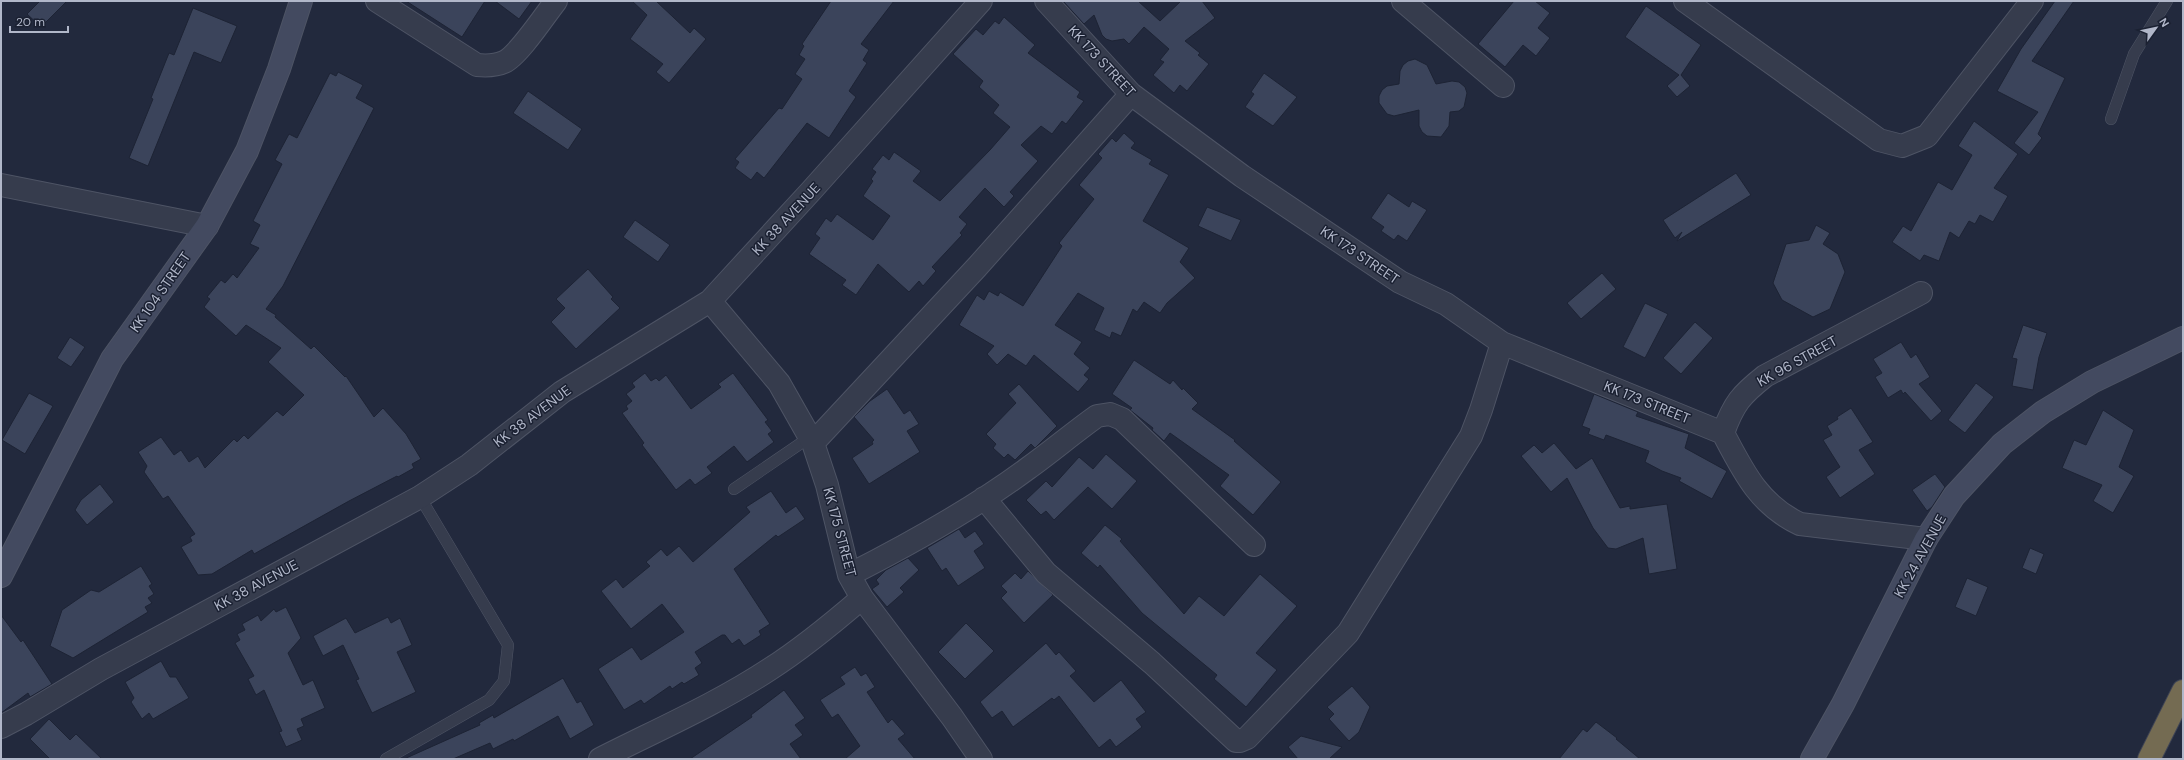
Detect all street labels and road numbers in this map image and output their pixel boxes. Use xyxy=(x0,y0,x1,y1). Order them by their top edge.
street label: KK 173 STREET xyxy=(1064,21,1140,101)
street label: KK 38 AVENUE xyxy=(748,179,824,259)
street label: KK 173 STREET xyxy=(1317,222,1403,288)
street label: KK 104 STREET xyxy=(126,248,194,336)
street label: KK 96 STREET xyxy=(1754,331,1840,390)
street label: KK 173 STREET xyxy=(1601,377,1693,427)
street label: KK 38 AVENUE xyxy=(490,381,574,451)
street label: KK 175 STREET xyxy=(819,485,861,579)
street label: KK 24 AVENUE xyxy=(1890,511,1950,601)
street label: KK 38 AVENUE xyxy=(211,555,301,615)

